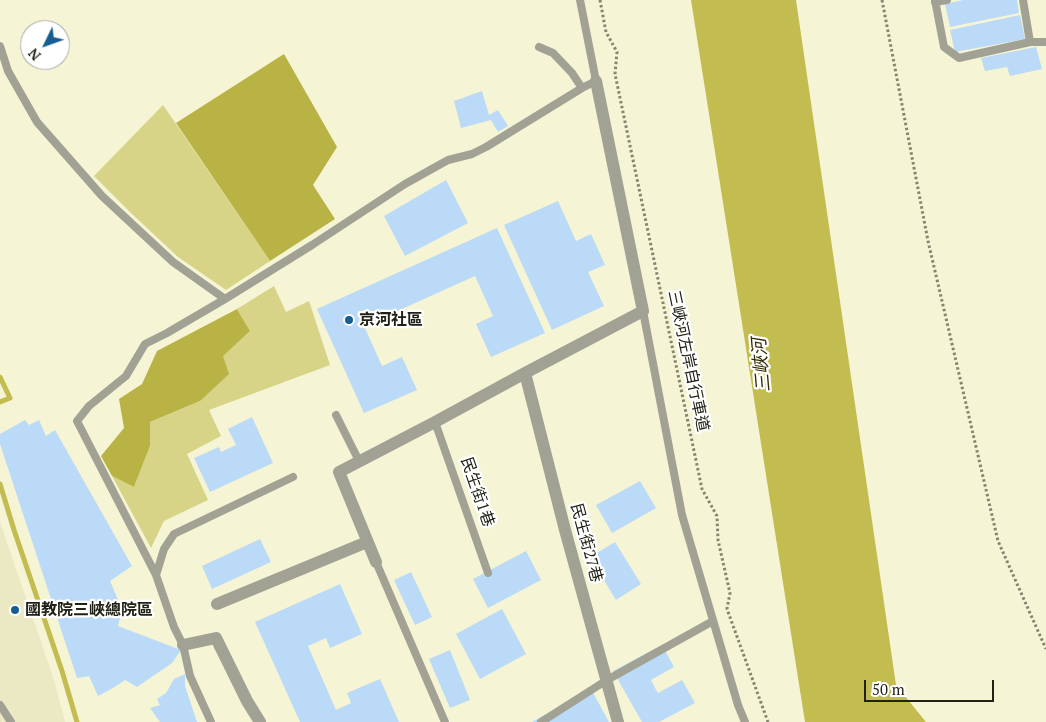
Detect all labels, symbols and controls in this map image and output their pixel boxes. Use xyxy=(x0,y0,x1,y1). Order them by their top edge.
north arrow xyxy=(20,20,70,70)
text: N xyxy=(24,44,45,65)
street label: 三峽河左岸自行車道 xyxy=(664,289,712,433)
place label: 京河社區 xyxy=(359,310,423,330)
marker: 京河社區 xyxy=(343,314,355,326)
water label: 三峽河 xyxy=(749,337,775,393)
street label: 民生街1巷 xyxy=(456,455,498,529)
street label: 民生街27巷 xyxy=(566,501,606,585)
place label: 國教院三峽總院區 xyxy=(25,600,153,620)
marker: 國教院三峽總院區 xyxy=(9,604,21,616)
scale bar xyxy=(866,670,996,702)
text: 50 m xyxy=(872,679,905,699)

